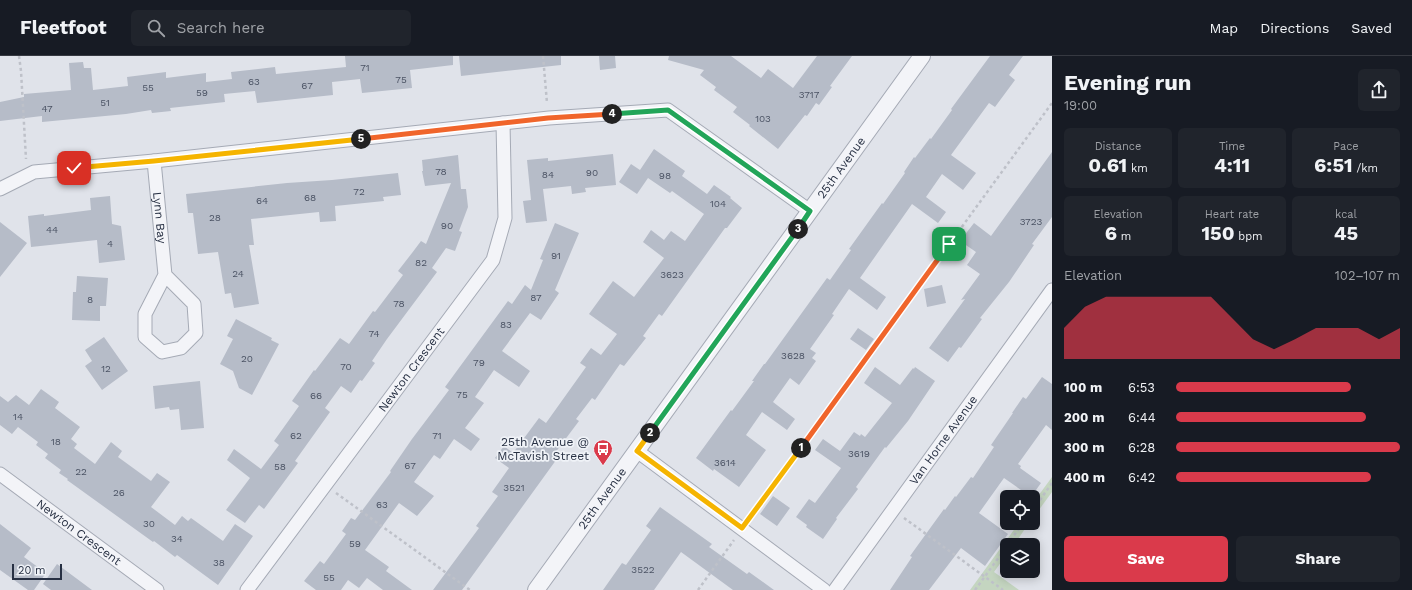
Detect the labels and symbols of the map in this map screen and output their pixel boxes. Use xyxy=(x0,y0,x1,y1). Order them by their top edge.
house number: 71 xyxy=(360,62,370,73)
house number: 75 xyxy=(395,74,407,85)
house number: 63 xyxy=(248,76,260,87)
house number: 67 xyxy=(301,80,313,91)
house number: 55 xyxy=(142,82,154,93)
house number: 59 xyxy=(196,87,208,98)
house number: 3717 xyxy=(799,89,820,100)
house number: 51 xyxy=(100,97,110,108)
house number: 47 xyxy=(41,103,53,114)
pin: 4 xyxy=(602,104,622,124)
house number: 103 xyxy=(755,113,771,124)
pin: 5 xyxy=(351,129,371,149)
street label: 25th Avenue xyxy=(814,134,868,201)
pin xyxy=(57,151,91,185)
house number: 78 xyxy=(435,166,447,177)
house number: 90 xyxy=(586,167,598,178)
house number: 84 xyxy=(542,169,554,180)
house number: 98 xyxy=(659,170,671,181)
house number: 72 xyxy=(353,186,365,197)
street label: Lynn Bay xyxy=(150,191,169,245)
house number: 68 xyxy=(304,192,316,203)
house number: 64 xyxy=(256,195,268,206)
house number: 104 xyxy=(710,198,726,209)
house number: 28 xyxy=(209,212,221,223)
house number: 3723 xyxy=(1020,216,1043,227)
pin: 3 xyxy=(788,219,808,239)
house number: 90 xyxy=(441,220,453,231)
house number: 44 xyxy=(46,224,58,235)
pin xyxy=(932,227,966,261)
house number: 4 xyxy=(107,238,113,249)
house number: 91 xyxy=(551,250,561,261)
house number: 82 xyxy=(415,257,427,268)
house number: 24 xyxy=(232,268,244,279)
house number: 3623 xyxy=(660,269,684,280)
house number: 87 xyxy=(530,292,542,303)
house number: 8 xyxy=(87,294,93,305)
house number: 78 xyxy=(393,298,405,309)
house number: 83 xyxy=(500,319,512,330)
street label: Newton Crescent xyxy=(375,325,447,414)
house number: 74 xyxy=(368,328,380,339)
house number: 3628 xyxy=(781,350,805,361)
house number: 20 xyxy=(241,353,253,364)
house number: 79 xyxy=(473,357,485,368)
house number: 70 xyxy=(340,361,352,372)
house number: 12 xyxy=(101,363,111,374)
house number: 75 xyxy=(456,389,468,400)
house number: 66 xyxy=(310,390,322,401)
street label: Van Horne Avenue xyxy=(906,393,980,487)
house number: 14 xyxy=(13,411,23,422)
pin: 2 xyxy=(640,423,660,443)
house number: 62 xyxy=(290,430,302,441)
house number: 71 xyxy=(432,430,442,441)
place label: 25th Avenue @ McTavish Street xyxy=(497,435,589,463)
house number: 18 xyxy=(51,436,61,447)
bus stop icon: 25th Avenue @ McTavish Street xyxy=(592,438,614,466)
pin: 1 xyxy=(791,438,811,458)
house number: 3619 xyxy=(848,448,870,459)
house number: 3614 xyxy=(714,457,736,468)
house number: 67 xyxy=(404,460,416,471)
house number: 58 xyxy=(274,461,286,472)
street label: 25th Avenue xyxy=(575,465,629,532)
house number: 22 xyxy=(75,466,87,477)
house number: 3521 xyxy=(503,482,525,493)
house number: 26 xyxy=(113,487,125,498)
street label: Newton Crescent xyxy=(34,496,124,568)
house number: 63 xyxy=(376,499,388,510)
house number: 30 xyxy=(143,518,155,529)
house number: 34 xyxy=(171,533,183,544)
house number: 59 xyxy=(349,538,361,549)
house number: 38 xyxy=(213,557,225,568)
scale bar xyxy=(12,562,62,581)
house number: 3522 xyxy=(631,564,655,575)
house number: 55 xyxy=(323,572,335,583)

